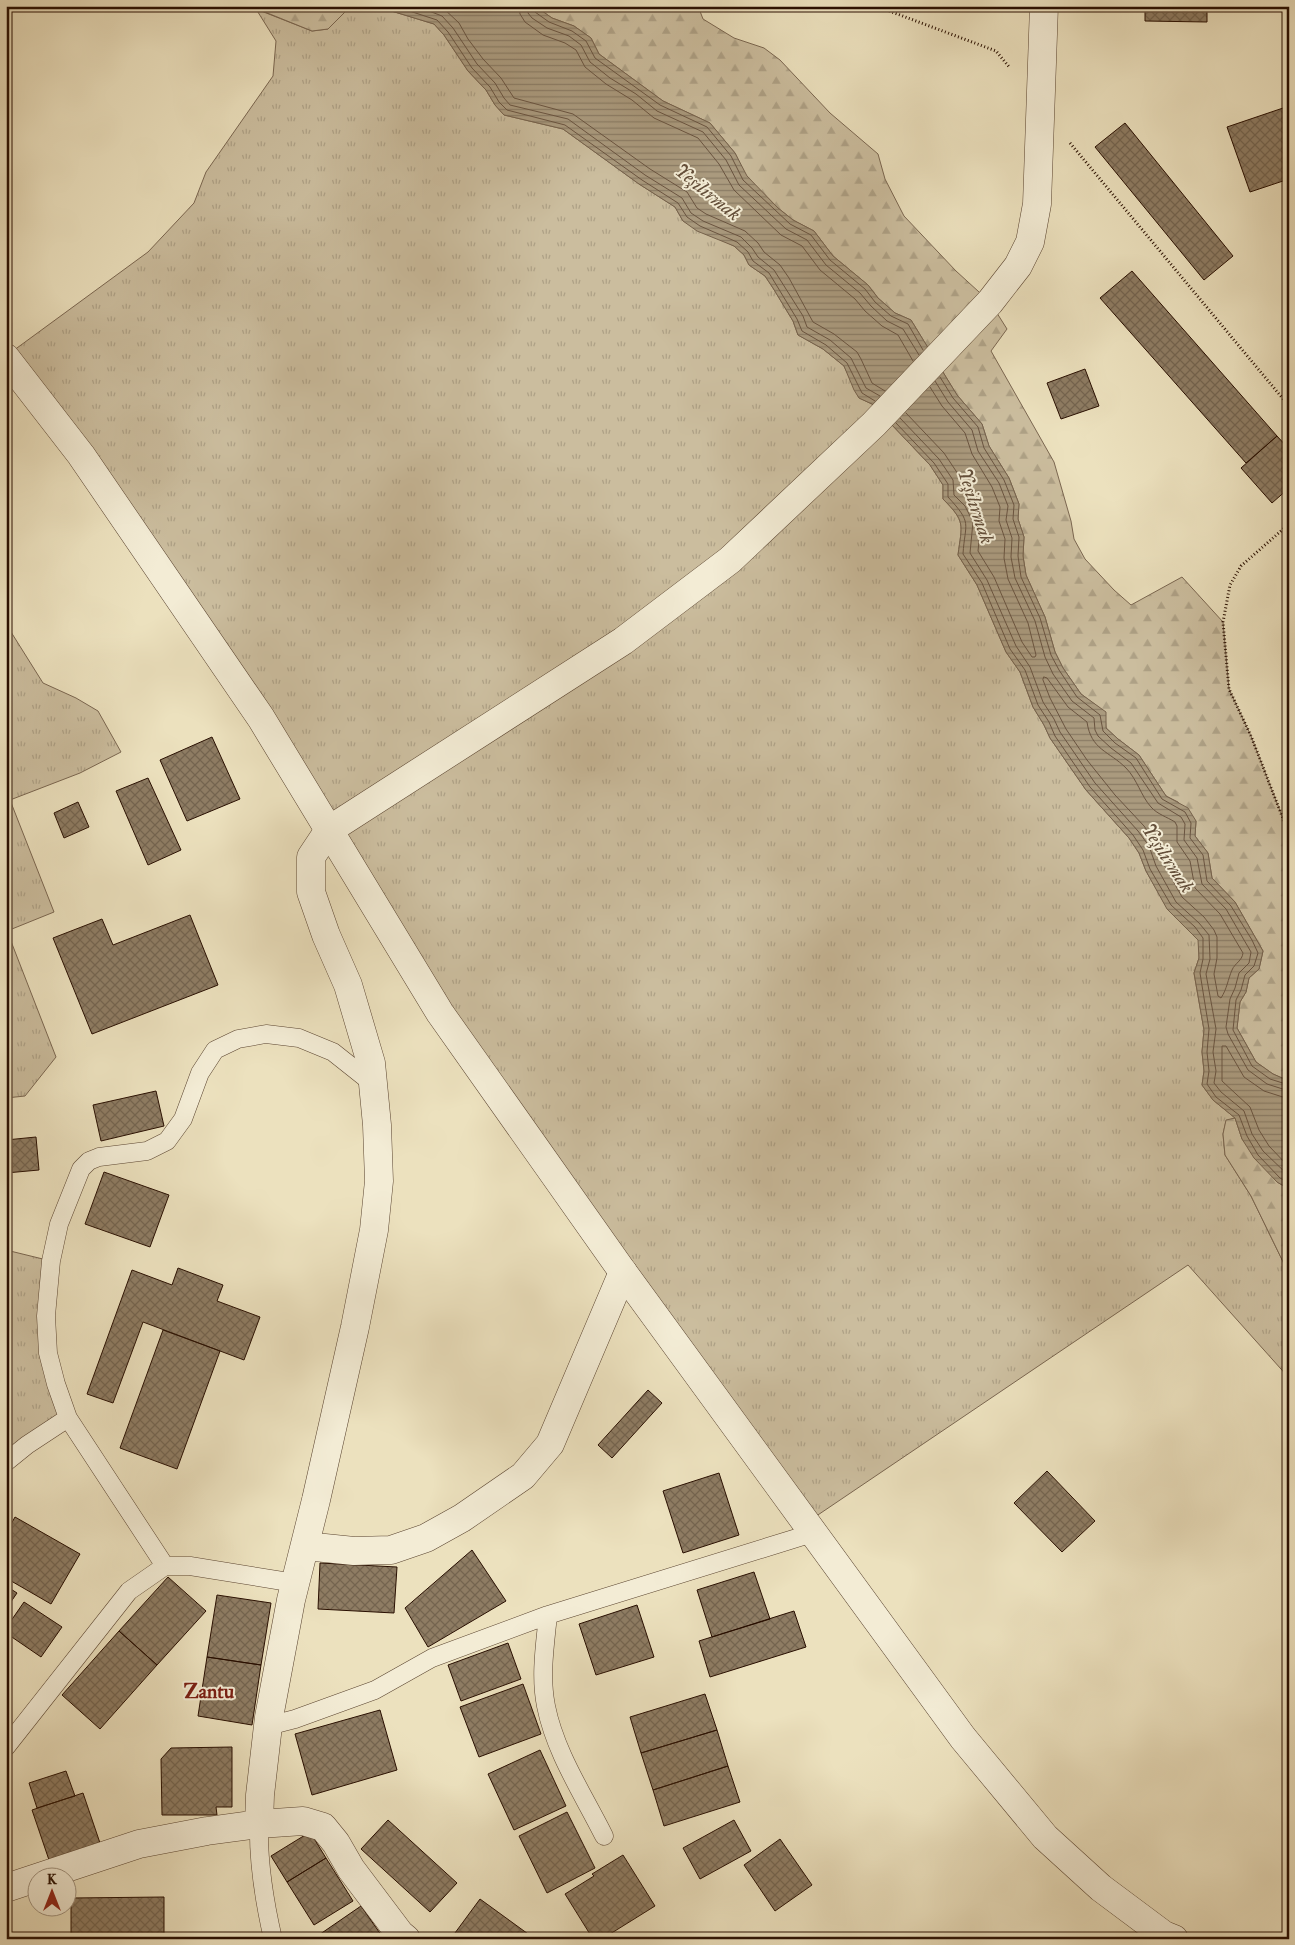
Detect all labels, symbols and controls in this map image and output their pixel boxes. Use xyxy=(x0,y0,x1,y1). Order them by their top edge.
water label: Yeşilırmak xyxy=(670,158,746,226)
water label: Yeşilırmak xyxy=(952,465,1000,547)
water label: Yeşilırmak xyxy=(1136,818,1200,898)
district label: Zantu xyxy=(184,1679,235,1704)
north arrow xyxy=(28,1868,78,1918)
text: K xyxy=(47,1871,58,1888)

